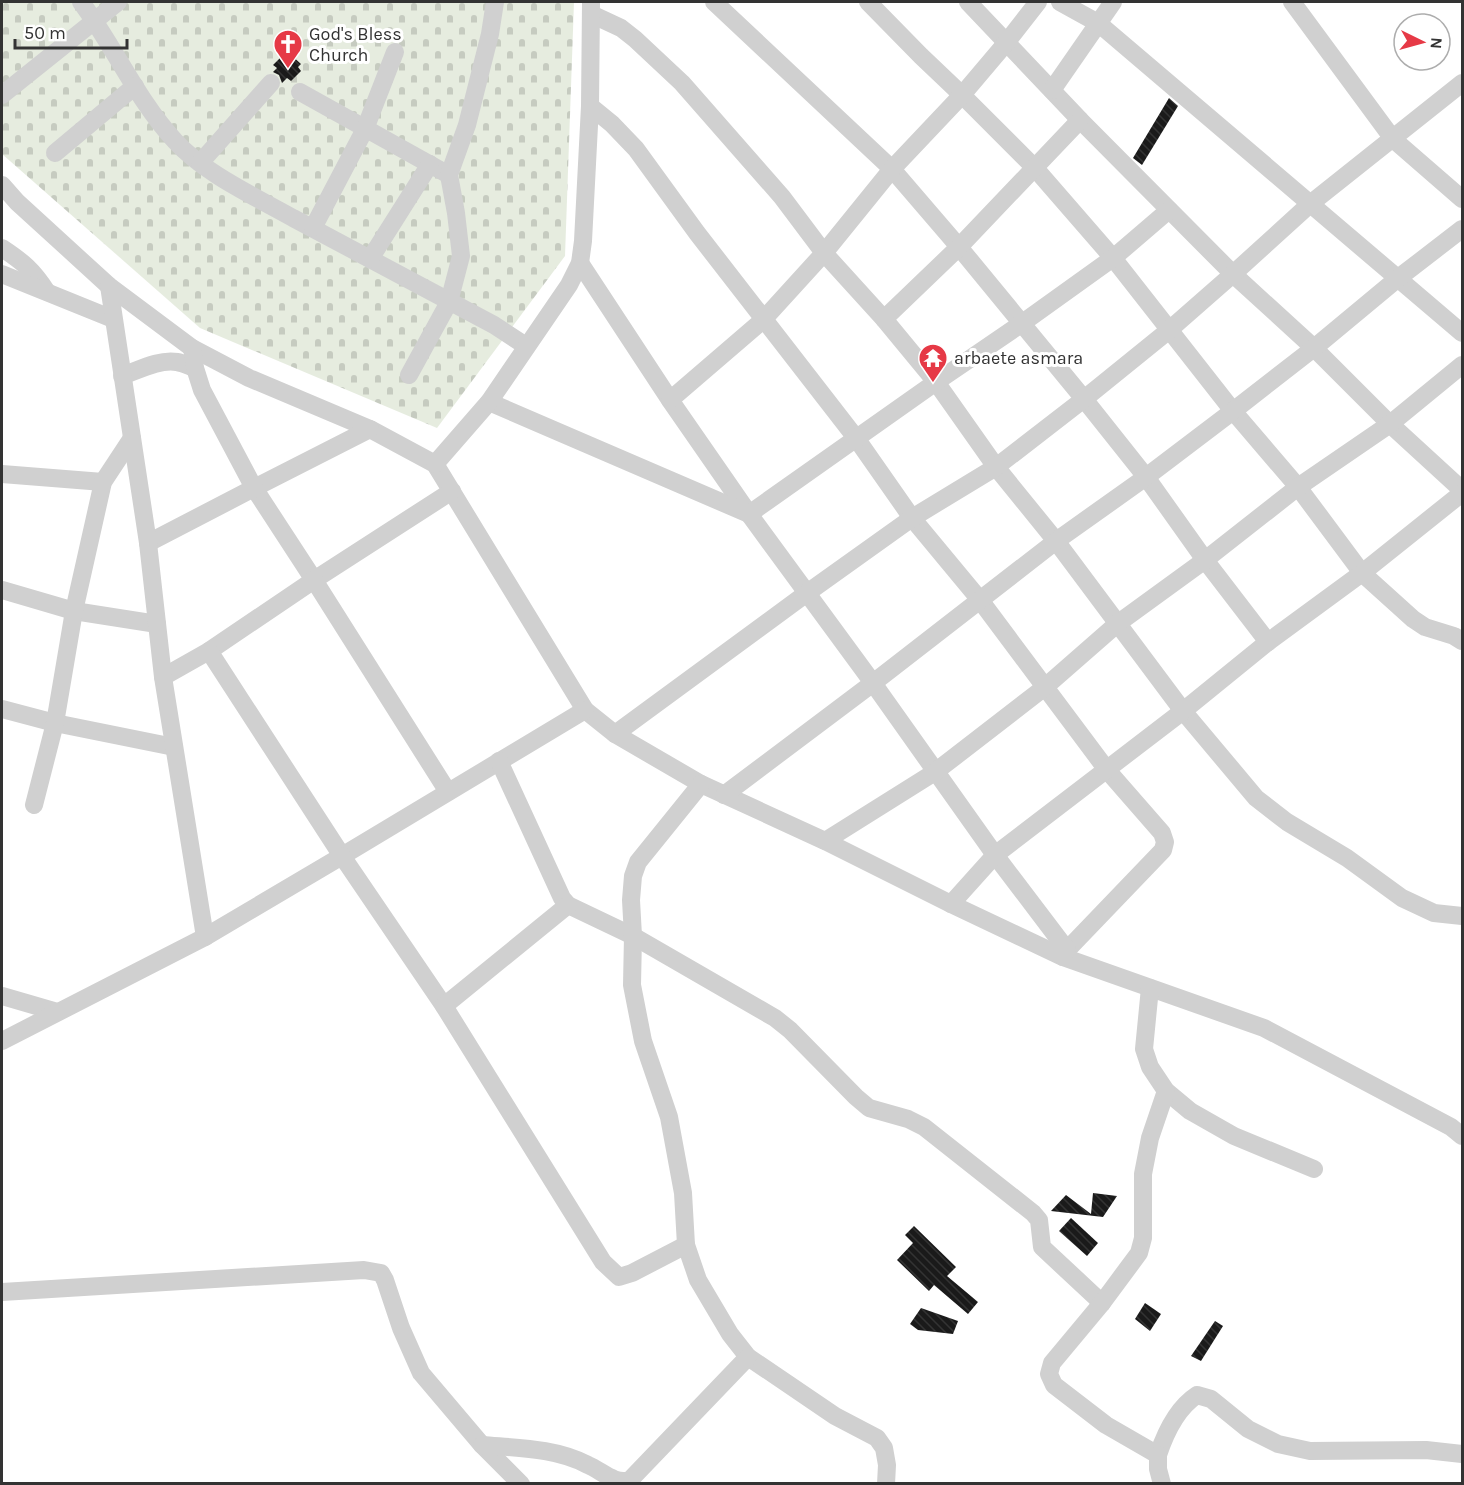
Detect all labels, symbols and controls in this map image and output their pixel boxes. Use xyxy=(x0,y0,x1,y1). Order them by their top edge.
scale bar xyxy=(15,12,128,50)
north arrow xyxy=(1392,12,1452,72)
text: 50 m xyxy=(24,22,66,44)
place label: God's Bless Church xyxy=(309,23,402,66)
church icon: God's Bless Church xyxy=(272,28,304,70)
text: N xyxy=(1426,37,1446,50)
temple icon: arbaete asmara xyxy=(917,342,949,384)
place label: arbaete asmara xyxy=(954,347,1083,369)

